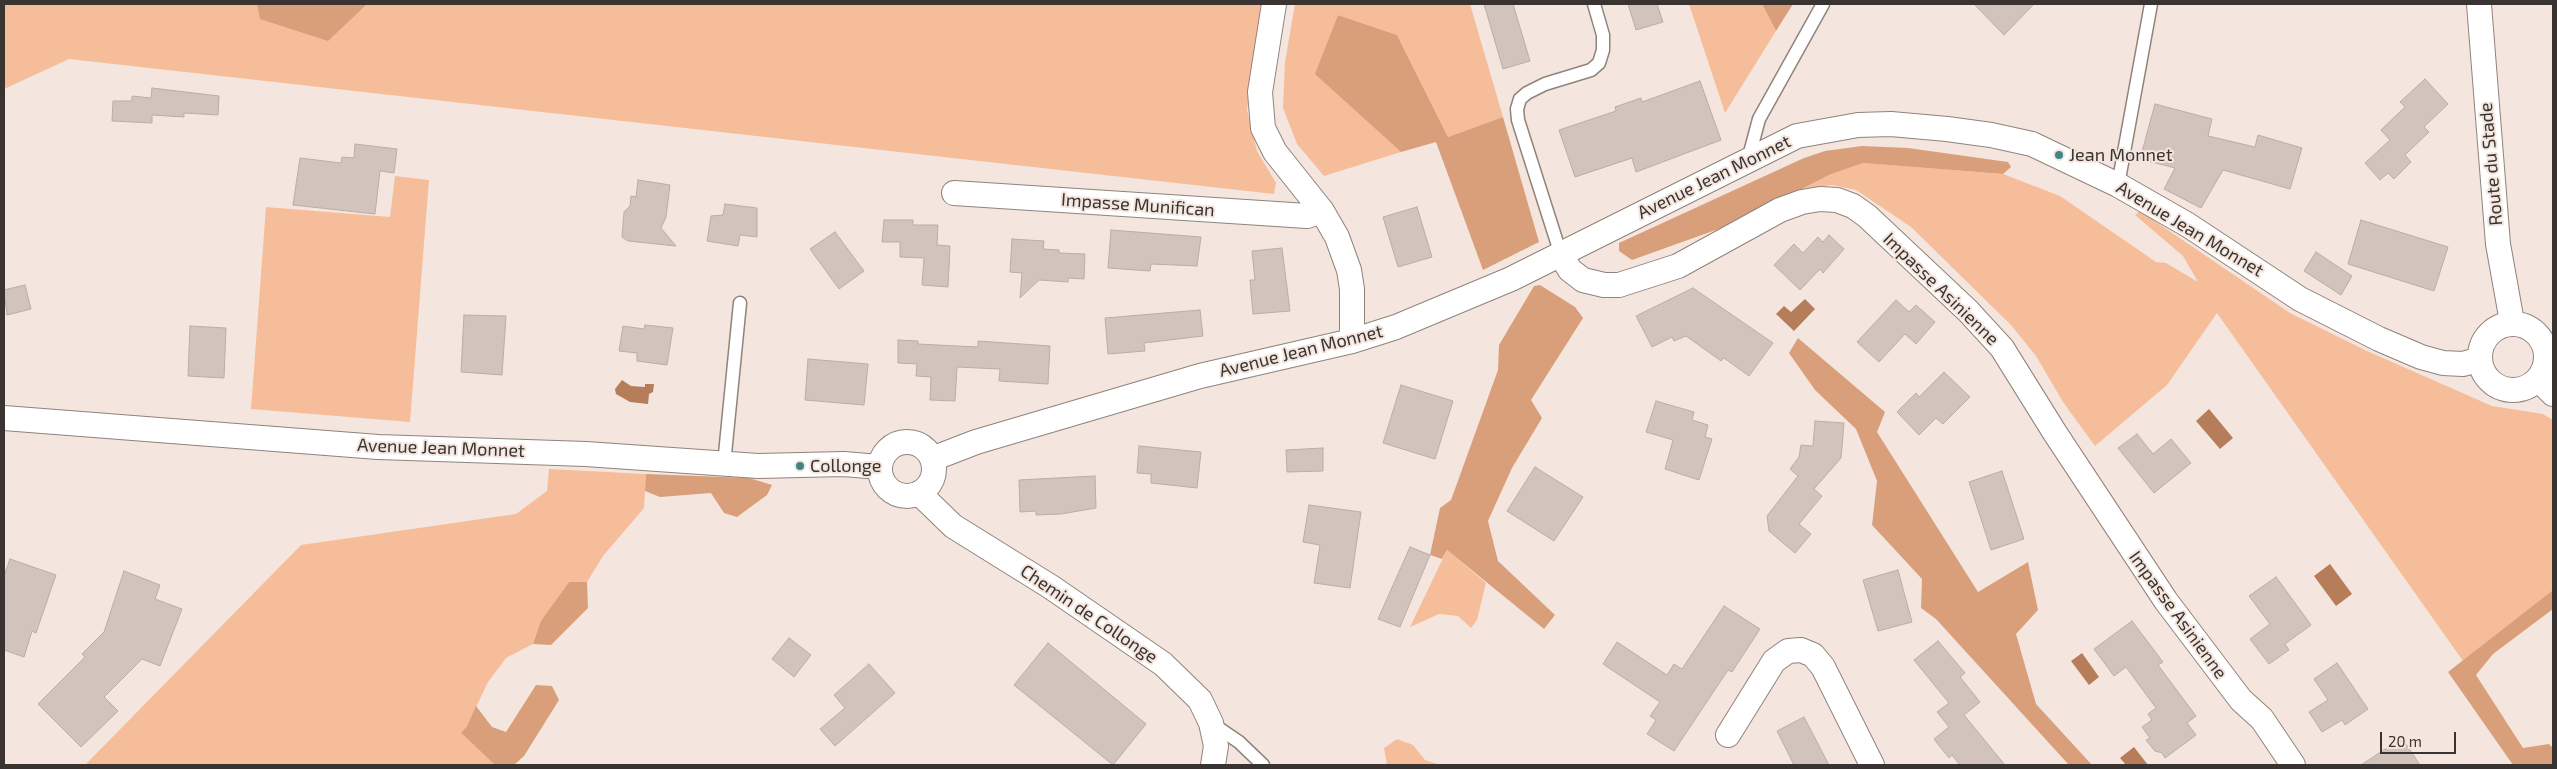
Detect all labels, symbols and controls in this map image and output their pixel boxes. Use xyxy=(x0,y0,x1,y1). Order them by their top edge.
street label: Route du Stade xyxy=(2475,102,2507,226)
street label: Avenue Jean Monnet xyxy=(1634,130,1794,224)
place label: Jean Monnet xyxy=(2069,144,2173,166)
marker: Jean Monnet xyxy=(2053,149,2065,161)
street label: Avenue Jean Monnet xyxy=(2112,176,2268,282)
street label: Impasse Munifican xyxy=(1061,189,1215,221)
street label: Impasse Asinienne xyxy=(1879,228,2003,350)
street label: Avenue Jean Monnet xyxy=(1217,320,1385,382)
street label: Avenue Jean Monnet xyxy=(357,434,525,462)
place label: Collonge xyxy=(810,455,881,477)
marker: Collonge xyxy=(794,460,806,472)
street label: Impasse Asinienne xyxy=(2124,547,2232,683)
street label: Chemin de Collonge xyxy=(1016,560,1162,668)
scale bar xyxy=(2382,722,2458,754)
text: 20 m xyxy=(2388,732,2422,750)

